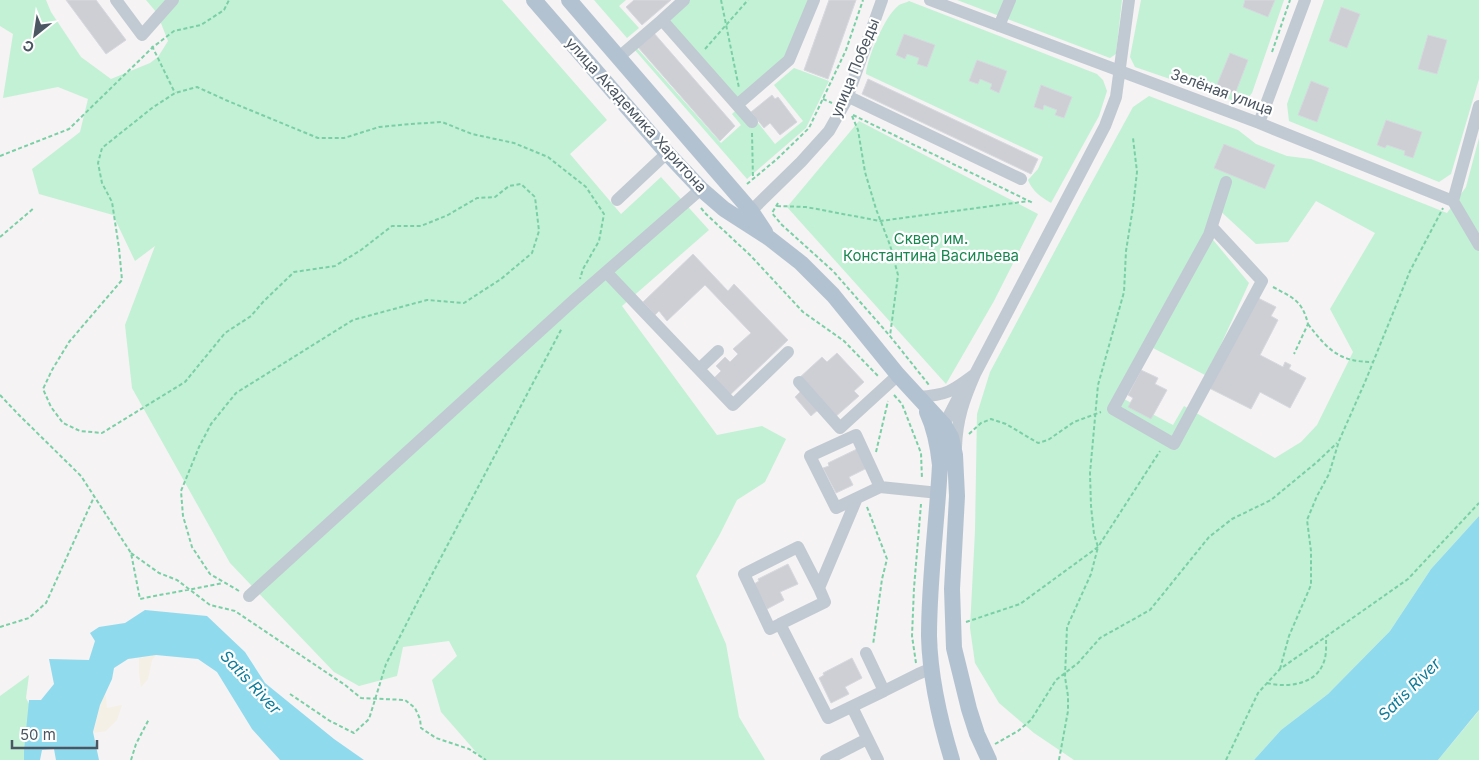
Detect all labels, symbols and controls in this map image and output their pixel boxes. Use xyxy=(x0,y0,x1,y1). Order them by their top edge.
north arrow xyxy=(10,10,60,60)
street label: улица Победы xyxy=(826,16,883,120)
street label: улица Академика Харитона xyxy=(562,33,711,196)
text: С xyxy=(20,37,37,57)
street label: Зелёная улица xyxy=(1168,64,1276,119)
park label: Сквер им. Константина Васильева xyxy=(843,229,1019,265)
water label: Satis River xyxy=(216,646,286,719)
water label: Satis River xyxy=(1374,653,1445,724)
scale bar xyxy=(12,718,98,750)
text: 50 m xyxy=(20,725,56,744)

